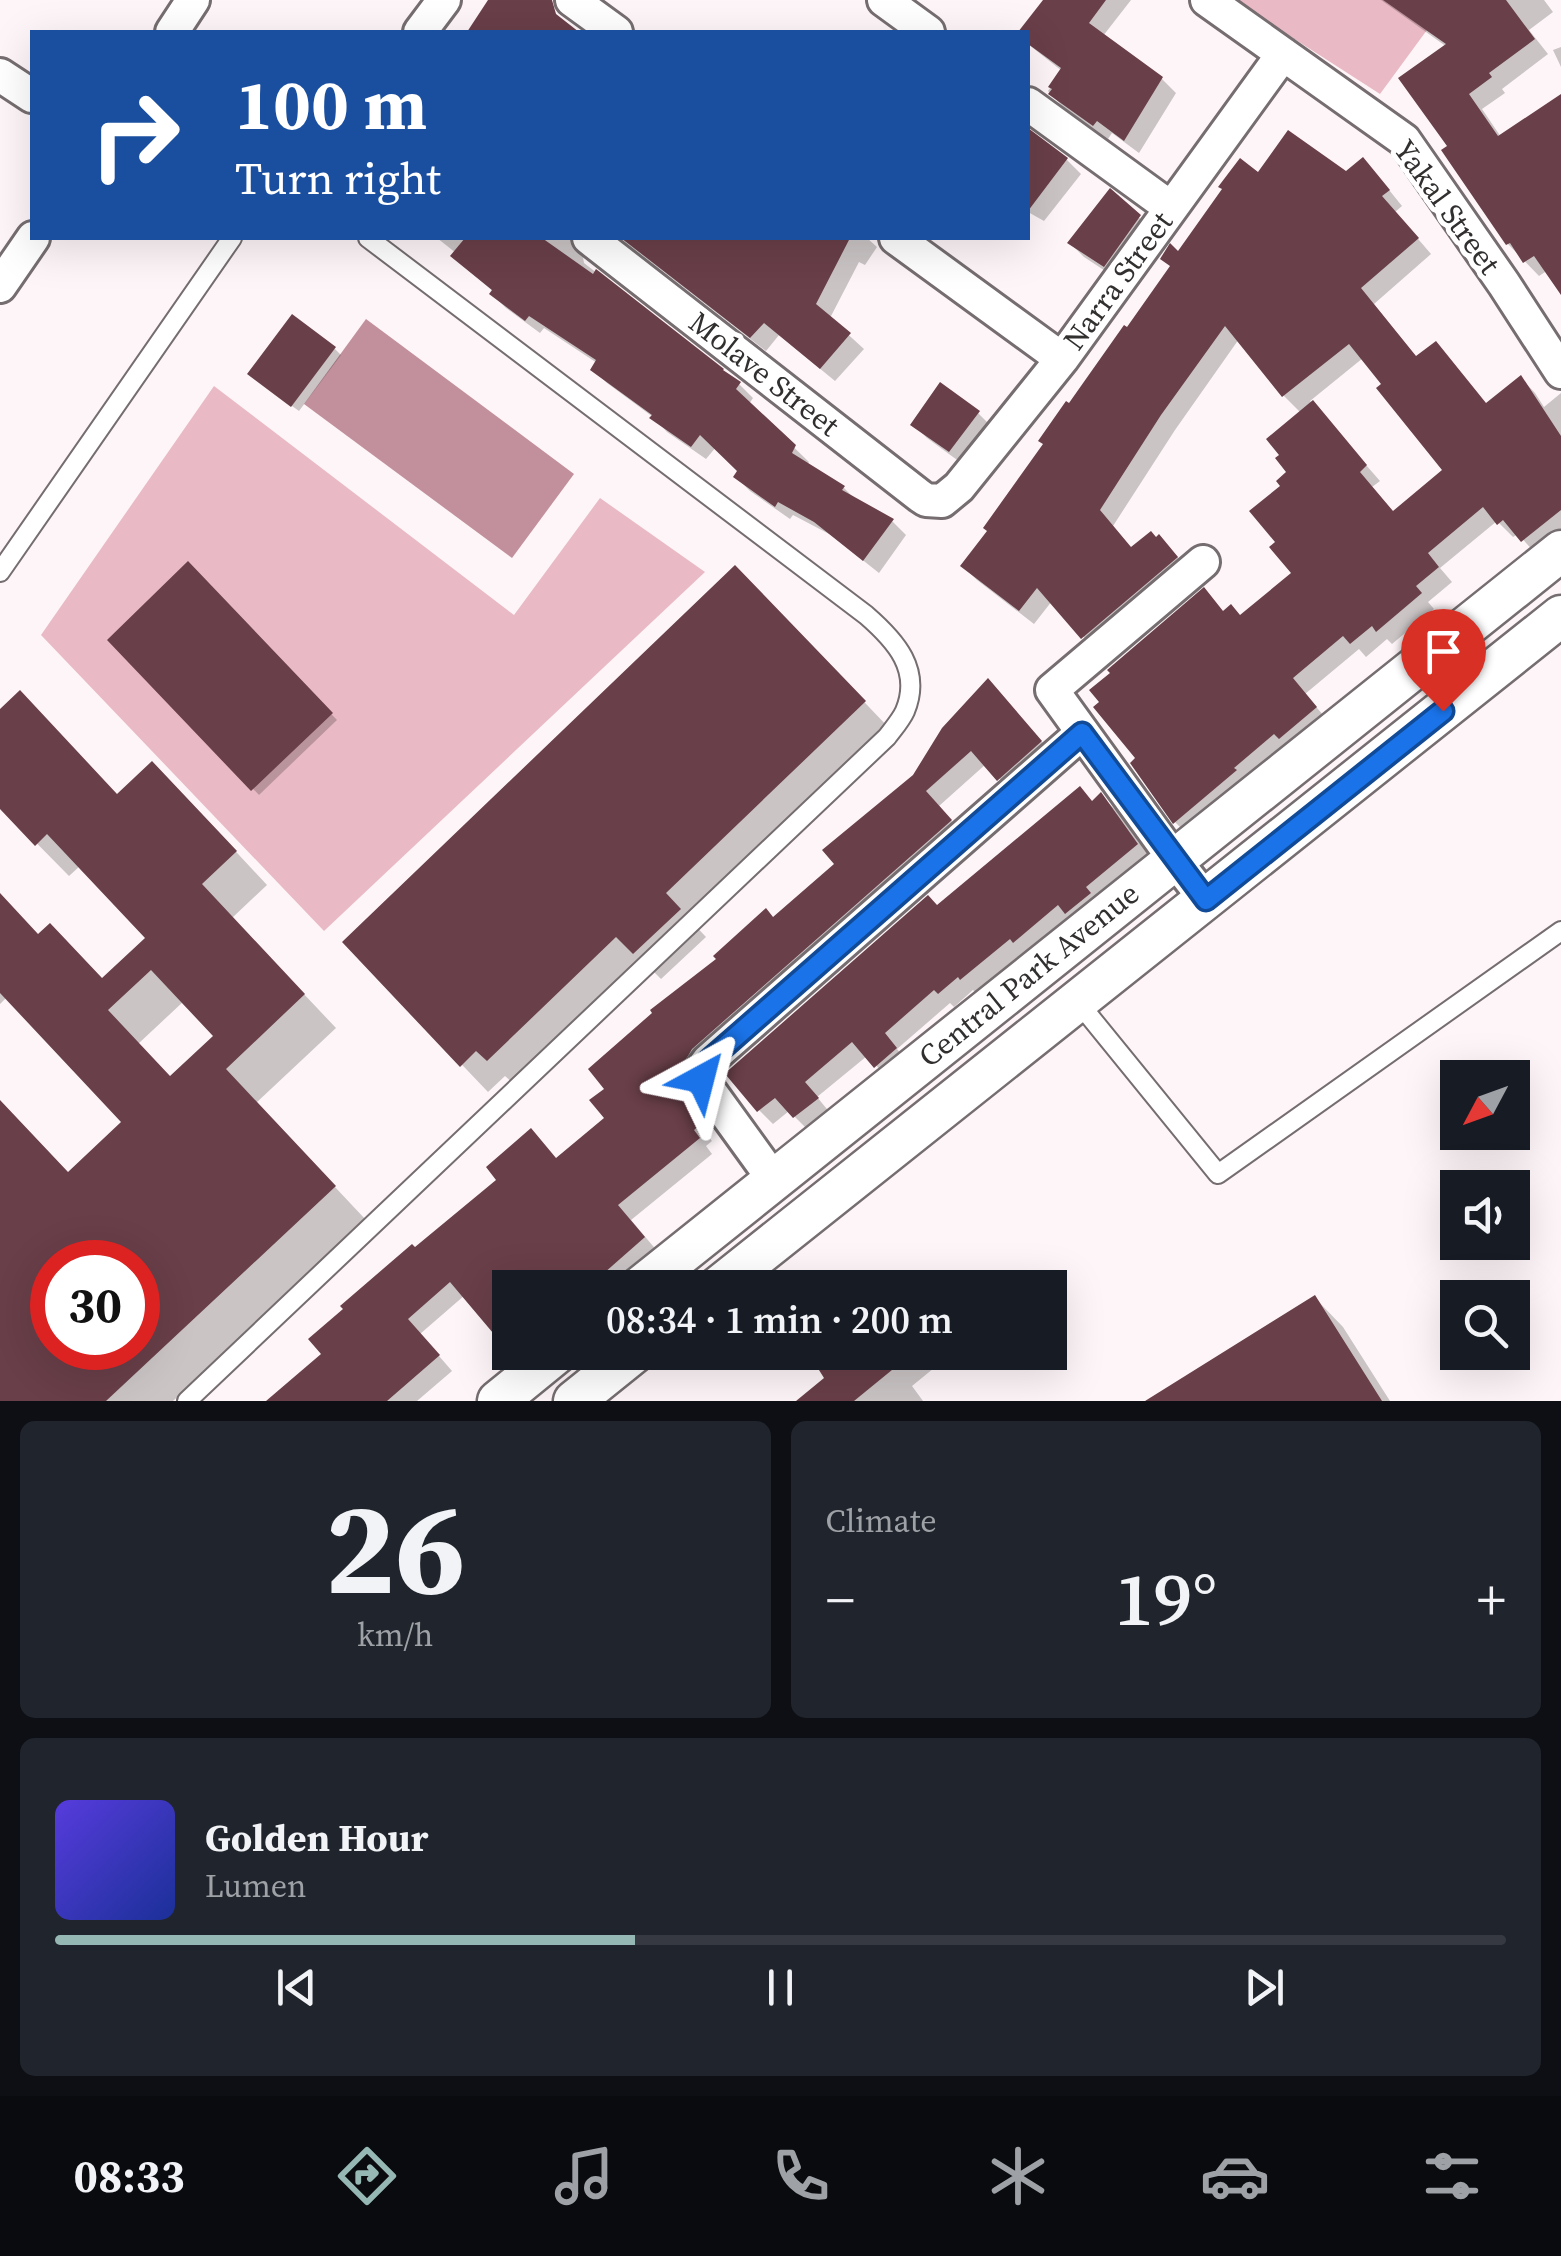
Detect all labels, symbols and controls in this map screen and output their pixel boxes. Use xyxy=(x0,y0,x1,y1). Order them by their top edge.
text: 100 m xyxy=(235,56,427,152)
icon: right xyxy=(70,70,200,200)
street label: Yakal Street xyxy=(1385,131,1510,282)
text: Turn right xyxy=(235,147,441,209)
street label: Narra Street xyxy=(1053,203,1182,358)
street label: Molave Street xyxy=(681,302,848,445)
pin xyxy=(1401,609,1486,712)
icon: arrive xyxy=(1416,624,1471,679)
street label: Central Park Avenue xyxy=(910,873,1148,1076)
position arrow xyxy=(649,1027,753,1131)
north arrow xyxy=(1440,1060,1530,1150)
map controls xyxy=(1440,1060,1530,1370)
button: sound xyxy=(1440,1170,1530,1260)
speed limit sign: 30 xyxy=(30,1240,160,1370)
button: search xyxy=(1440,1280,1530,1370)
text: 08:34 · 1 min · 200 m xyxy=(606,1294,953,1346)
text: 26 xyxy=(325,1458,466,1637)
text: Climate xyxy=(826,1499,937,1543)
text: 19° xyxy=(1114,1547,1217,1650)
text: − xyxy=(826,1562,855,1637)
text: + xyxy=(1477,1562,1506,1637)
text: km/h xyxy=(357,1613,433,1657)
text: Golden Hour xyxy=(205,1812,428,1864)
text: Lumen xyxy=(205,1864,307,1908)
icon: previous xyxy=(269,1960,324,2015)
icon: pause xyxy=(753,1960,808,2015)
icon: next xyxy=(1237,1960,1292,2015)
icon: directions xyxy=(332,2141,402,2211)
icon: music xyxy=(549,2141,619,2211)
icon: phone xyxy=(766,2141,836,2211)
icon: climate xyxy=(983,2141,1053,2211)
icon: car xyxy=(1200,2141,1270,2211)
icon: filters xyxy=(1417,2141,1487,2211)
text: 08:33 xyxy=(74,2145,185,2207)

